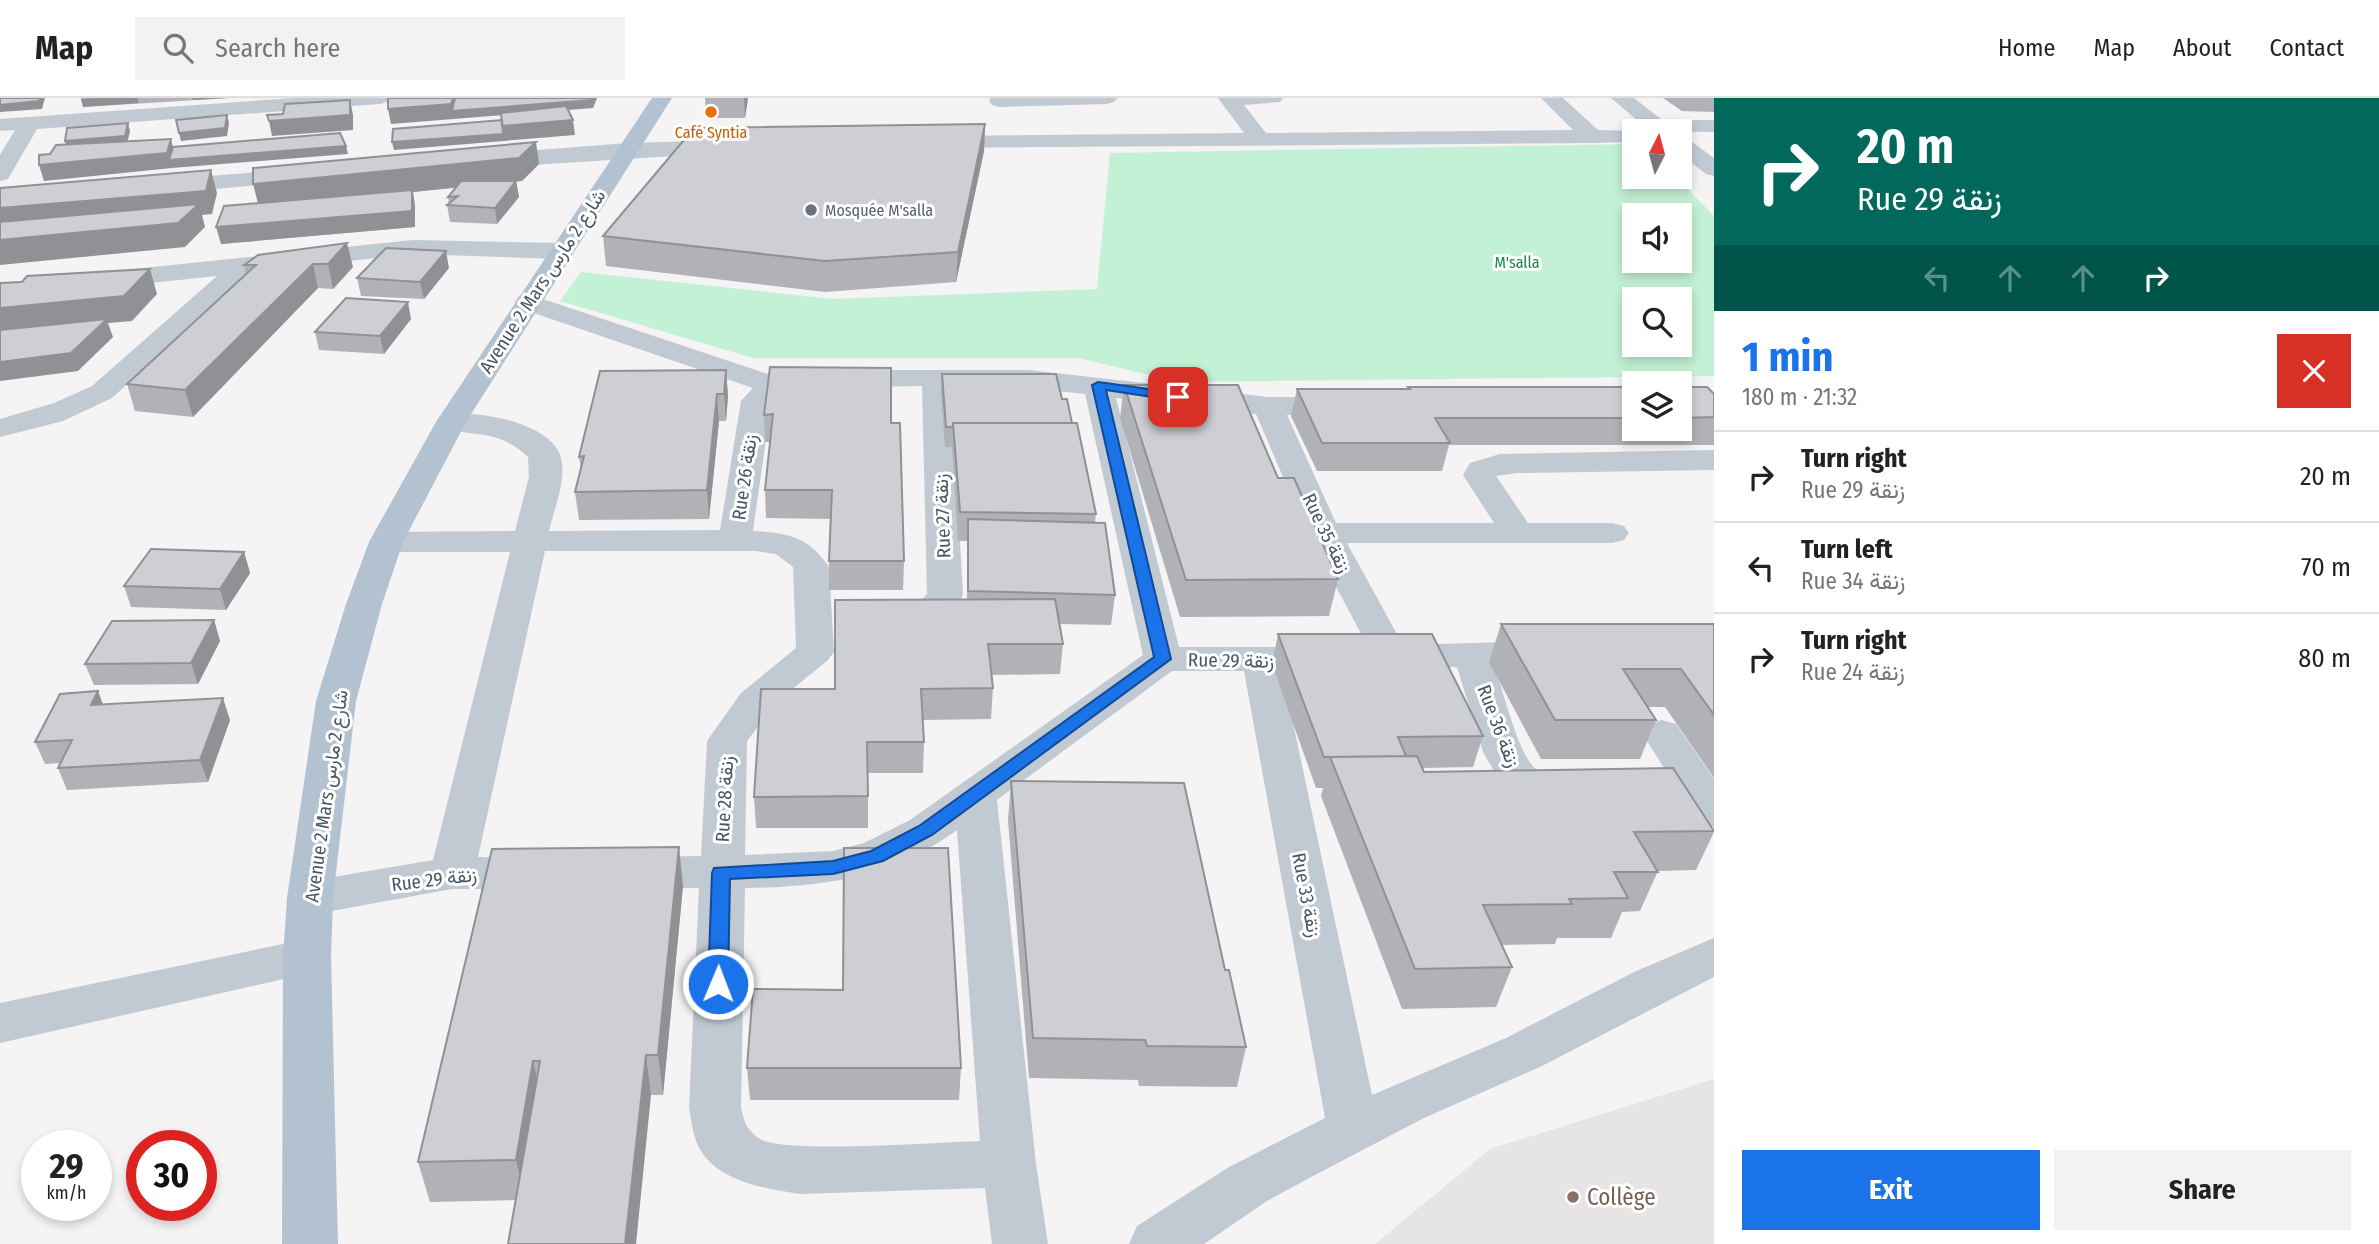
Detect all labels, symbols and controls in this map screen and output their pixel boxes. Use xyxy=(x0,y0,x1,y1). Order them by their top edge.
search box xyxy=(135,17,625,80)
text: Map xyxy=(35,28,93,68)
icon: search xyxy=(159,29,197,67)
text: Search here xyxy=(215,33,340,64)
text: Home xyxy=(1998,34,2055,62)
text: Map xyxy=(2093,34,2135,62)
text: About xyxy=(2173,34,2231,62)
text: Contact xyxy=(2269,34,2344,62)
marker: Café Syntia xyxy=(703,104,719,120)
text: 20 m xyxy=(1857,117,1954,176)
north arrow xyxy=(1622,119,1692,189)
map controls xyxy=(1622,119,1692,441)
place label: Café Syntia xyxy=(675,123,747,142)
icon: right xyxy=(1742,126,1833,217)
text: Rue 29 زنقة xyxy=(1857,180,2002,218)
street label: Avenue 2 Mars شارع 2 مارس xyxy=(474,185,611,378)
place label: Mosquée M'salla xyxy=(825,201,933,220)
marker: Mosquée M'salla xyxy=(803,202,819,218)
button: sound xyxy=(1622,203,1692,273)
park label: M'salla xyxy=(1494,253,1540,272)
icon: left xyxy=(1918,259,1956,297)
icon: ahead xyxy=(1991,259,2029,297)
icon: ahead xyxy=(2064,259,2102,297)
icon: right xyxy=(2137,259,2175,297)
button: search xyxy=(1622,287,1692,357)
text: 1 min xyxy=(1742,332,1833,382)
button: close xyxy=(2277,334,2351,408)
pin xyxy=(1148,367,1208,427)
button: layers xyxy=(1622,371,1692,441)
icon: arrive xyxy=(1159,378,1197,416)
text: 180 m · 21:32 xyxy=(1742,383,1857,411)
street label: Rue 26 زنقة xyxy=(727,433,762,521)
text: Turn right xyxy=(1801,443,1907,474)
icon: right xyxy=(1742,458,1780,496)
text: 20 m xyxy=(2300,461,2351,492)
street label: Rue 27 زنقة xyxy=(930,473,955,559)
text: Rue 29 زنقة xyxy=(1801,476,1905,504)
street label: Rue 35 زنقة xyxy=(1297,490,1356,577)
text: Turn left xyxy=(1801,534,1893,565)
icon: left xyxy=(1742,549,1780,587)
text: 70 m xyxy=(2301,552,2351,583)
text: Rue 34 زنقة xyxy=(1801,567,1905,595)
text: Turn right xyxy=(1801,625,1907,656)
icon: right xyxy=(1742,640,1780,678)
text: 80 m xyxy=(2298,643,2351,674)
street label: Rue 29 زنقة xyxy=(1188,648,1274,673)
text: Rue 24 زنقة xyxy=(1801,658,1905,686)
street label: Rue 36 زنقة xyxy=(1472,682,1525,771)
street label: Avenue 2 Mars شارع 2 مارس xyxy=(300,688,354,904)
street label: Rue 28 زنقة xyxy=(711,755,738,843)
street label: Rue 33 زنقة xyxy=(1287,851,1326,939)
street label: Rue 29 زنقة xyxy=(390,863,478,896)
position arrow xyxy=(681,947,755,1021)
speed limit sign: 30 xyxy=(126,1130,217,1221)
text: 29 xyxy=(49,1145,84,1187)
button: Exit xyxy=(1742,1150,2040,1230)
button: Share xyxy=(2054,1150,2351,1230)
text: km/h xyxy=(46,1182,87,1204)
place label: Collège xyxy=(1587,1183,1656,1211)
marker: Collège xyxy=(1565,1189,1581,1205)

